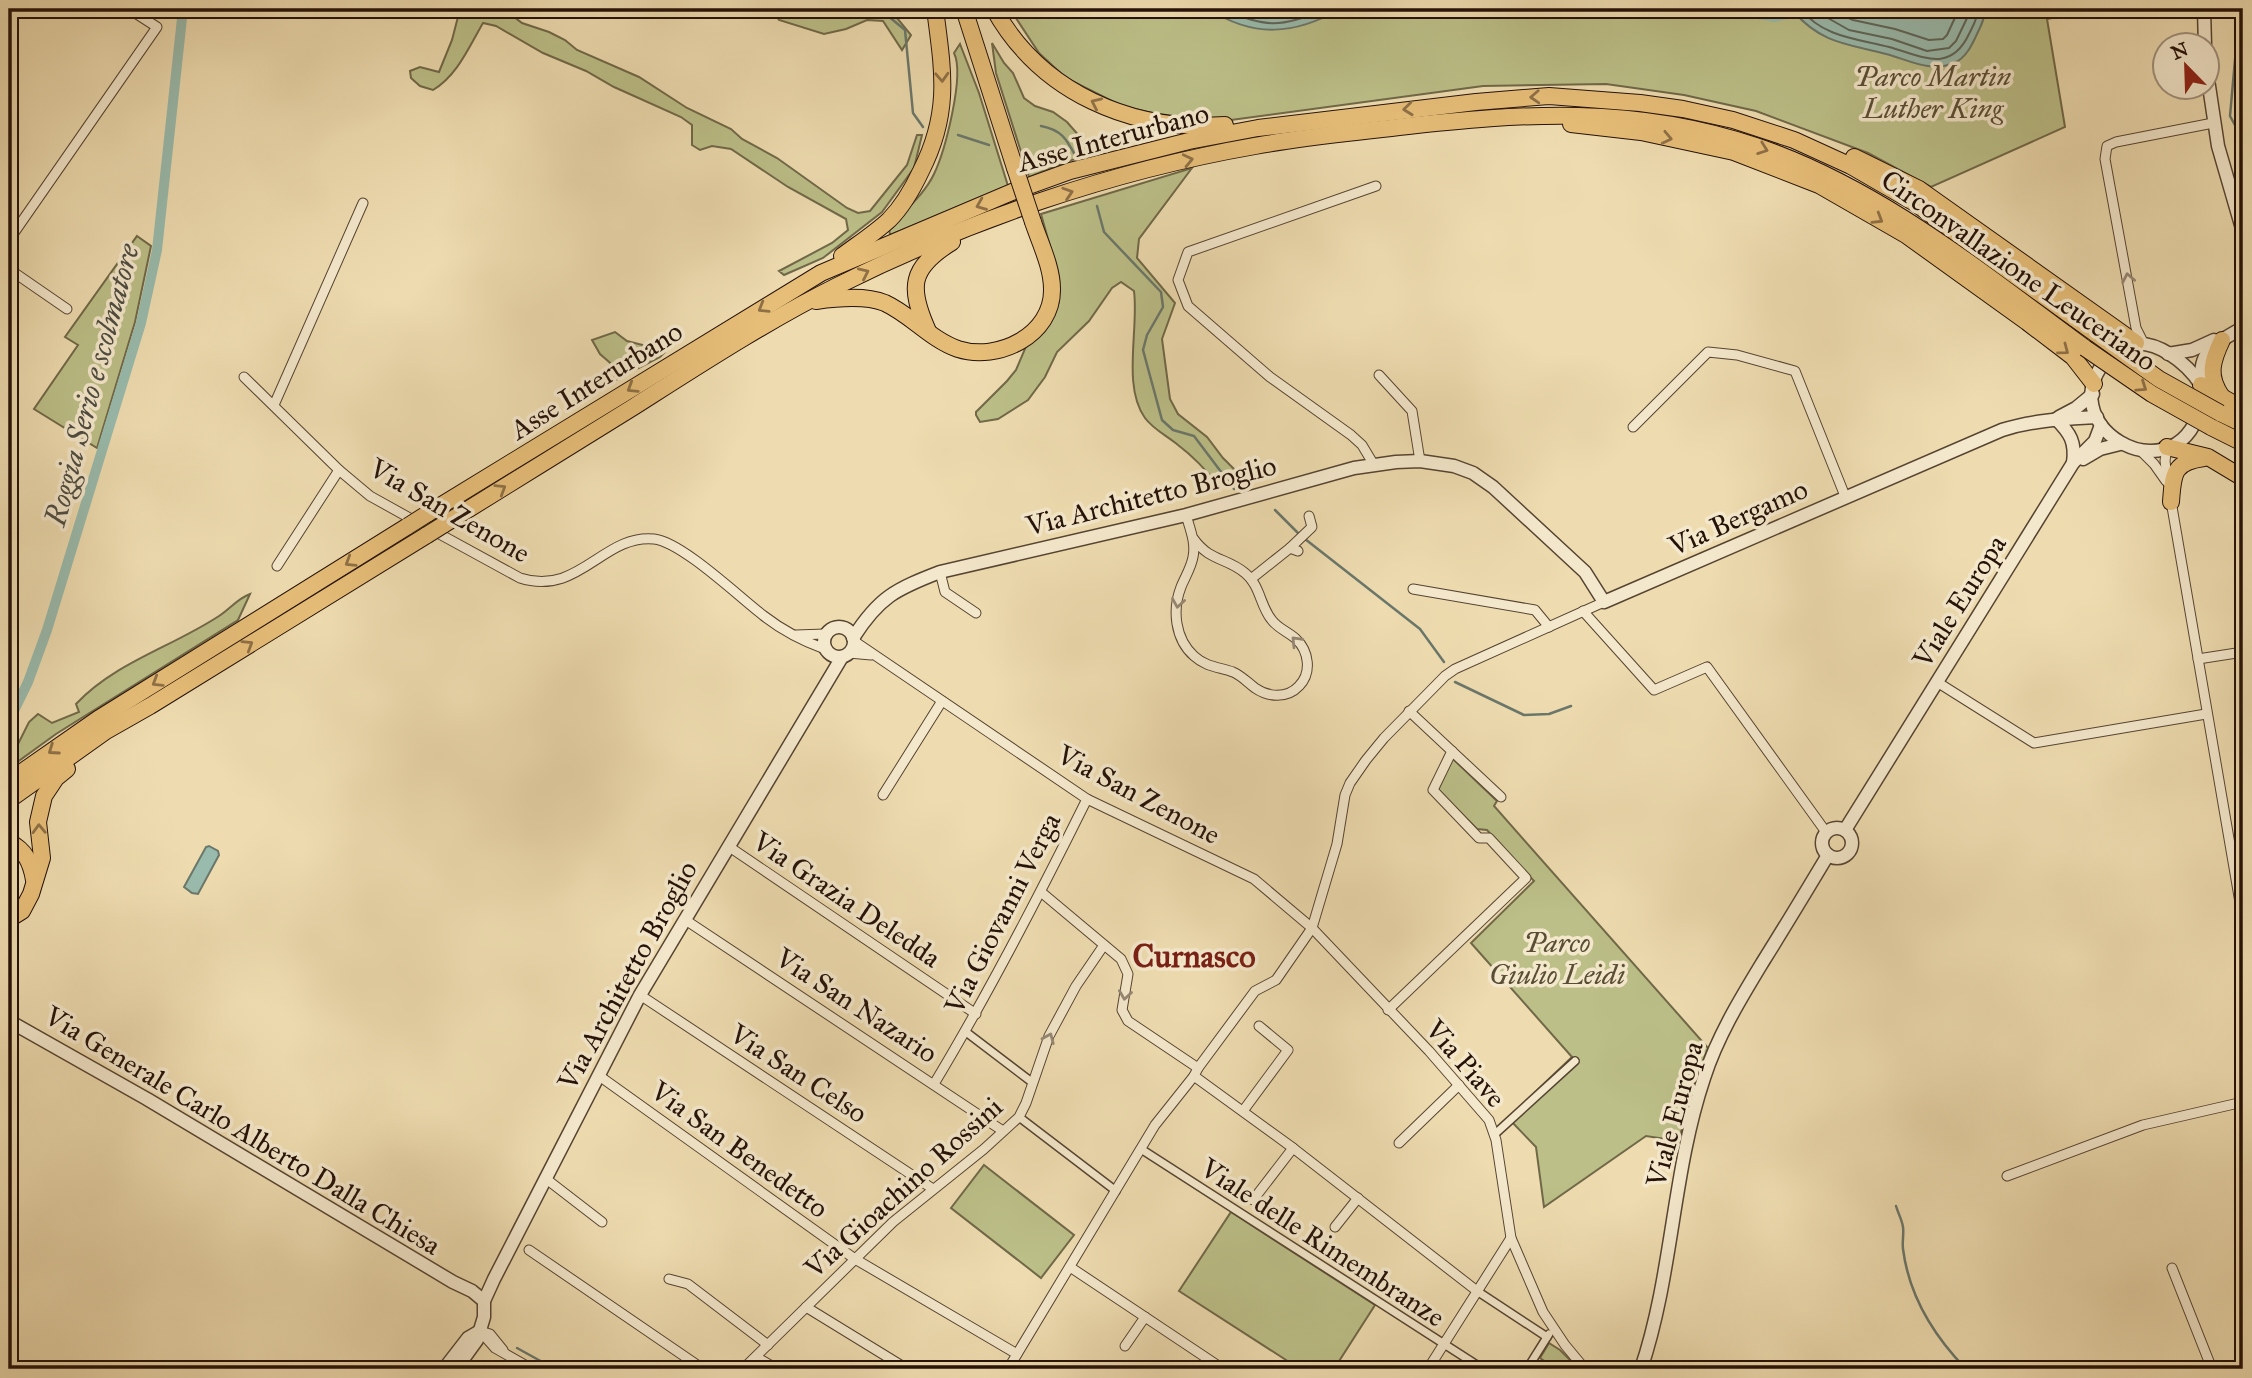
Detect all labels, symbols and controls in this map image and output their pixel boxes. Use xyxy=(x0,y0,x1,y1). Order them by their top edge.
north arrow xyxy=(2150,32,2220,102)
text: N xyxy=(2168,37,2191,65)
park label: Parco Martin Luther King xyxy=(1855,59,2012,126)
one-way arrow xyxy=(935,71,950,82)
one-way arrow xyxy=(1529,90,1540,105)
street label: Asse Interurbano xyxy=(1013,95,1213,180)
one-way arrow xyxy=(1091,97,1104,111)
one-way arrow xyxy=(1402,102,1414,117)
one-way arrow xyxy=(1661,130,1673,144)
one-way arrow xyxy=(1757,141,1769,155)
one-way arrow xyxy=(1182,154,1194,168)
street label: Circonvallazione Leuceriano xyxy=(1874,162,2163,379)
one-way arrow xyxy=(1062,187,1074,201)
one-way arrow xyxy=(976,196,988,210)
one-way arrow xyxy=(1871,211,1884,224)
water label: Roggia Serio e scolmatore xyxy=(37,239,147,531)
one-way arrow xyxy=(857,267,869,281)
one-way arrow xyxy=(2121,272,2136,284)
one-way arrow xyxy=(757,300,770,313)
street label: Asse Interurbano xyxy=(503,314,689,448)
one-way arrow xyxy=(2056,342,2069,354)
one-way arrow xyxy=(2134,379,2147,391)
one-way arrow xyxy=(626,380,639,393)
street label: Via Architetto Broglio xyxy=(1021,447,1280,544)
street label: Via San Zenone xyxy=(362,450,536,570)
street label: Via Bergamo xyxy=(1662,471,1813,564)
one-way arrow xyxy=(493,485,506,498)
street label: Viale Europa xyxy=(1904,528,2014,675)
one-way arrow xyxy=(345,553,358,566)
one-way arrow xyxy=(1170,597,1185,609)
one-way arrow xyxy=(1291,637,1304,650)
one-way arrow xyxy=(241,641,254,654)
one-way arrow xyxy=(152,673,165,686)
street label: Via San Zenone xyxy=(1050,736,1226,852)
one-way arrow xyxy=(48,742,61,754)
street label: Via Giovanni Verga xyxy=(936,807,1068,1020)
one-way arrow xyxy=(32,823,47,834)
street label: Via Grazia Deledda xyxy=(745,823,947,975)
street label: Via Architetto Broglio xyxy=(549,855,705,1097)
park label: Parco Giulio Leidi xyxy=(1489,925,1625,992)
district label: Curnasco xyxy=(1132,937,1256,976)
street label: Via San Nazario xyxy=(768,939,944,1071)
one-way arrow xyxy=(1117,989,1132,1001)
street label: Via Generale Carlo Alberto Dalla Chiesa xyxy=(38,998,447,1263)
street label: Via Piave xyxy=(1417,1011,1513,1114)
street label: Via San Celso xyxy=(723,1015,874,1131)
one-way arrow xyxy=(1041,1033,1055,1046)
street label: Viale Europa xyxy=(1638,1037,1711,1192)
street label: Via San Benedetto xyxy=(643,1073,835,1226)
street label: Via Gioachino Rossini xyxy=(796,1089,1010,1286)
street label: Viale delle Rimembranze xyxy=(1193,1150,1451,1334)

